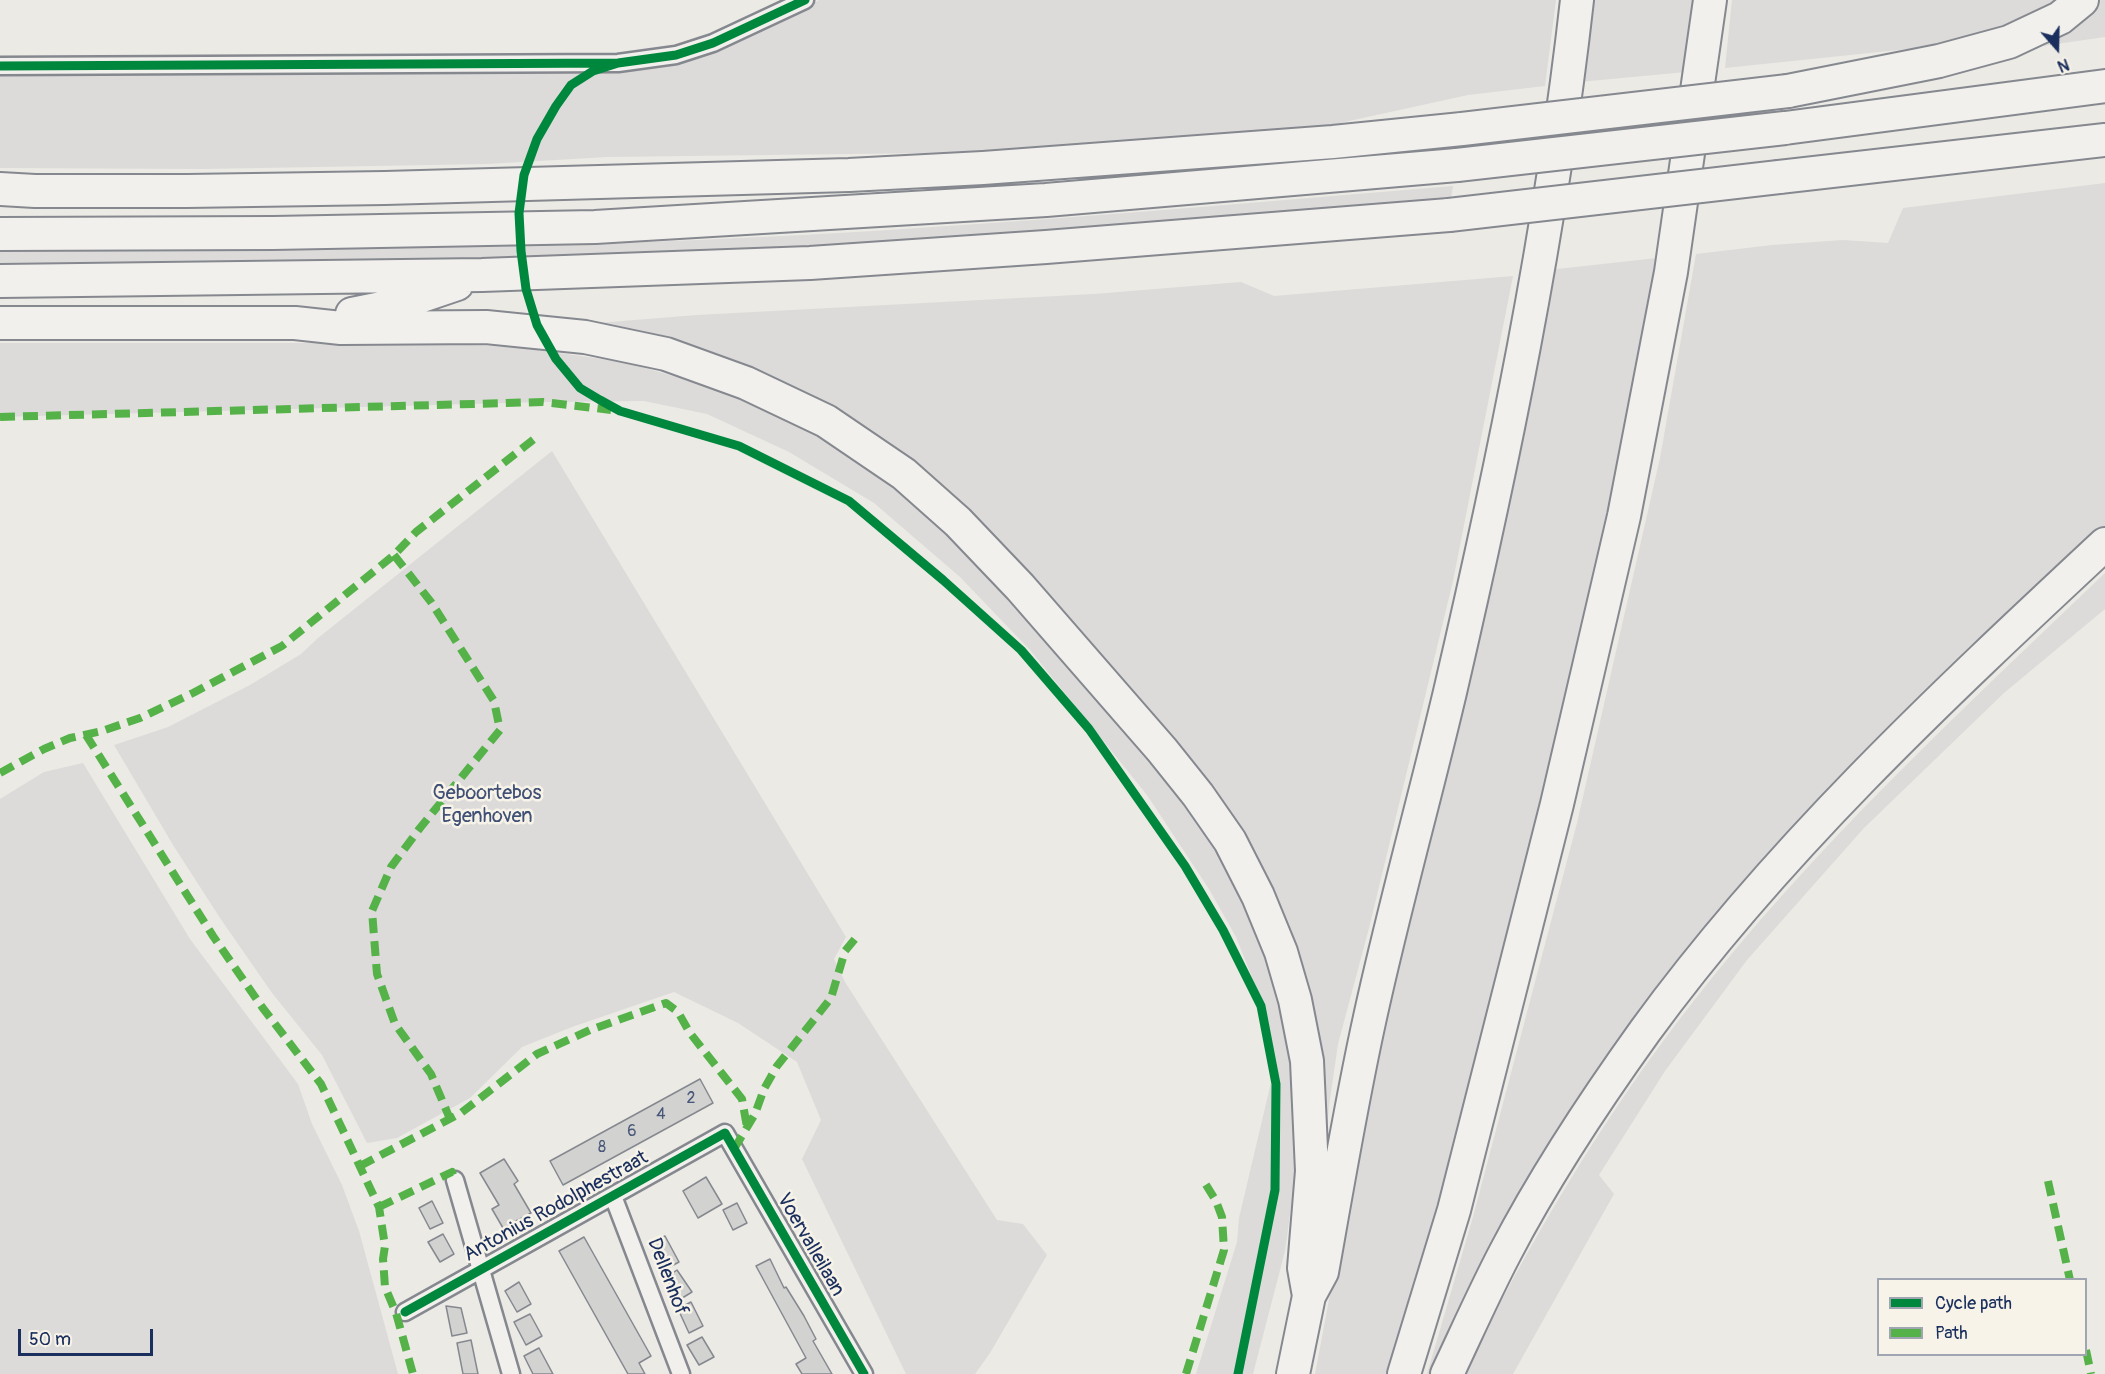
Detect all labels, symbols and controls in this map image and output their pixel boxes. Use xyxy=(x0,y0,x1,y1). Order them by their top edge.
north arrow xyxy=(2027,18,2087,78)
text: N xyxy=(2055,54,2072,76)
park label: Geboortebos Egenhoven xyxy=(433,782,541,829)
house number: 2 xyxy=(687,1089,695,1109)
house number: 4 xyxy=(656,1105,666,1125)
house number: 6 xyxy=(627,1122,637,1142)
house number: 8 xyxy=(598,1138,606,1158)
street label: Antonius Rodolphestraat xyxy=(460,1146,652,1268)
street label: Voervalleilaan xyxy=(771,1189,849,1301)
street label: Dellenhof xyxy=(641,1235,693,1319)
legend xyxy=(1877,1278,2087,1356)
text: Cycle path xyxy=(1935,1292,2012,1315)
scale bar xyxy=(21,1317,156,1355)
text: Path xyxy=(1935,1322,1968,1345)
text: 50 m xyxy=(29,1328,71,1351)

